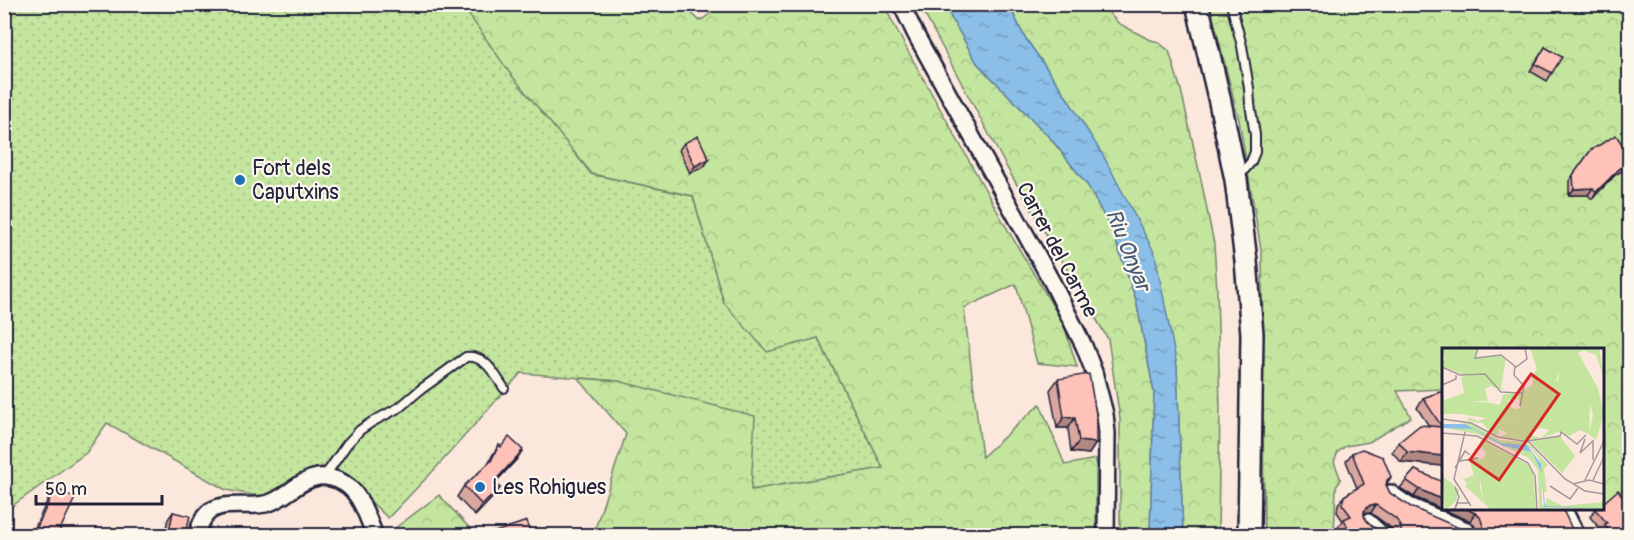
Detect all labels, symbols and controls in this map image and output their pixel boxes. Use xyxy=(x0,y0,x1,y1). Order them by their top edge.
place label: Fort dels Caputxins xyxy=(252,155,339,206)
marker: Fort dels Caputxins xyxy=(233,173,247,187)
street label: Carrer del Carme xyxy=(1010,178,1104,323)
water label: Riu Onyar xyxy=(1099,205,1158,298)
inset map xyxy=(1442,348,1604,510)
scale bar xyxy=(36,468,162,506)
place label: Les Rohigues xyxy=(492,474,607,501)
text: 50 m xyxy=(45,478,87,501)
marker: Les Rohigues xyxy=(473,480,487,494)

